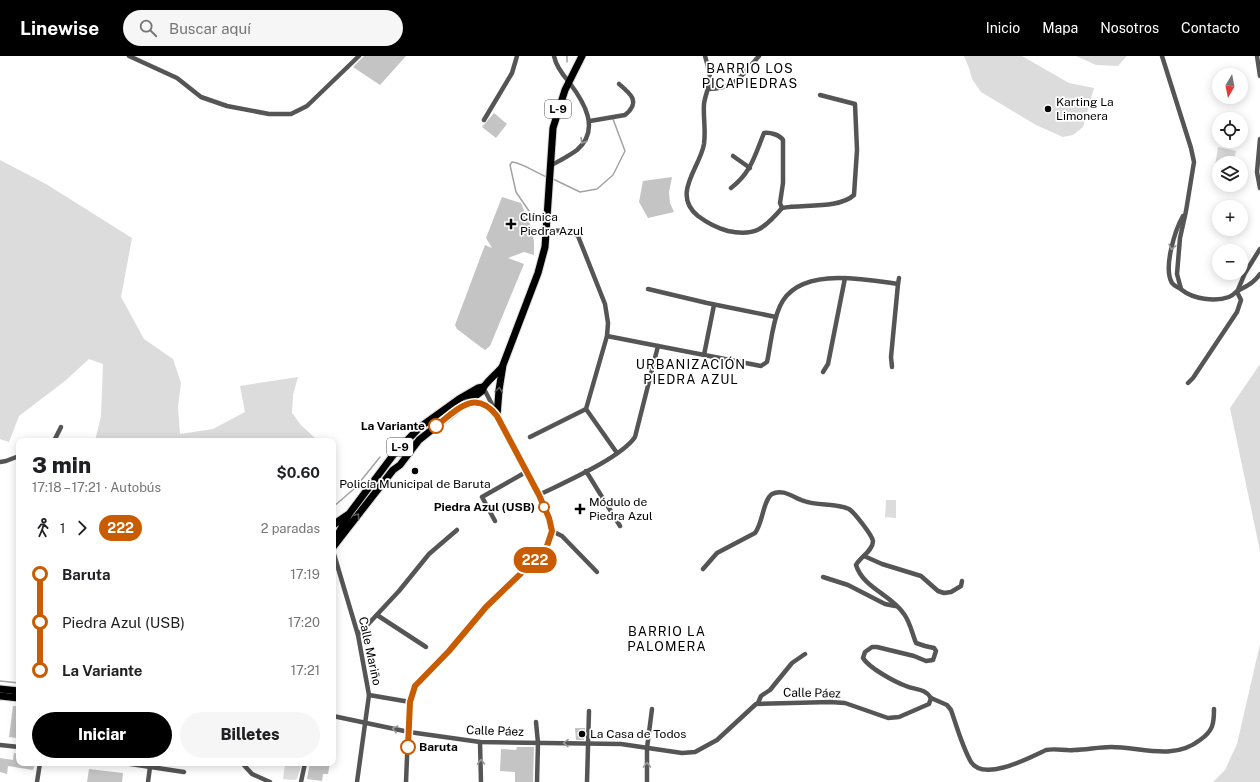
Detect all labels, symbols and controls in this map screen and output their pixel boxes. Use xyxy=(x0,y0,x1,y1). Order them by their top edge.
search box xyxy=(123,10,403,46)
text: Linewise xyxy=(20,17,99,39)
icon: search xyxy=(137,17,159,39)
text: Buscar aquí xyxy=(169,20,251,37)
text: Inicio xyxy=(986,20,1020,36)
text: Mapa xyxy=(1042,20,1078,36)
text: Nosotros xyxy=(1100,20,1159,36)
text: Contacto xyxy=(1181,20,1240,36)
district label: BARRIO LOS PICAPIEDRAS xyxy=(702,61,798,91)
north arrow xyxy=(1212,68,1248,104)
map controls xyxy=(1212,68,1248,280)
place label: Karting La Limonera xyxy=(1056,95,1114,123)
road number: L-9 xyxy=(545,100,571,118)
marker: Karting La Limonera xyxy=(1043,104,1053,114)
button: locate xyxy=(1212,112,1248,148)
one-way arrow xyxy=(580,137,587,144)
button: layers xyxy=(1212,156,1248,192)
button: + xyxy=(1212,200,1248,236)
place label: Clínica Piedra Azul xyxy=(520,210,584,238)
marker: Clínica Piedra Azul xyxy=(505,218,517,230)
one-way arrow xyxy=(1169,244,1177,250)
button: − xyxy=(1212,244,1248,280)
district label: URBANIZACIÓN PIEDRA AZUL xyxy=(636,356,746,387)
one-way arrow xyxy=(494,387,503,393)
marker: La Variante xyxy=(428,418,444,434)
place label: La Variante xyxy=(361,419,425,433)
road number: L-9 xyxy=(387,438,413,456)
text: 3 min xyxy=(32,452,91,478)
text: $0.60 xyxy=(277,464,320,481)
marker: Policía Municipal de Baruta xyxy=(410,466,420,476)
place label: Policía Municipal de Baruta xyxy=(339,477,491,491)
text: 17:18 – 17:21 · Autobús xyxy=(32,480,161,495)
place label: Módulo de Piedra Azul xyxy=(589,495,653,523)
place label: Piedra Azul (USB) xyxy=(434,500,535,514)
marker: Piedra Azul (USB) xyxy=(538,501,550,513)
marker: Módulo de Piedra Azul xyxy=(574,503,586,515)
one-way arrow xyxy=(352,513,360,520)
icon: walk xyxy=(32,517,54,539)
icon: forward xyxy=(71,517,93,539)
text: 222 xyxy=(107,520,134,536)
text: 1 xyxy=(60,521,65,536)
text: 2 paradas xyxy=(261,521,320,536)
line badge: 222 xyxy=(512,547,558,573)
text: 222 xyxy=(522,552,548,568)
text: Baruta xyxy=(62,566,111,583)
text: 17:19 xyxy=(291,567,320,582)
text: Piedra Azul (USB) xyxy=(62,614,185,631)
text: 17:20 xyxy=(288,615,320,630)
street label: Calle Mariño xyxy=(356,615,384,687)
district label: BARRIO LA PALOMERA xyxy=(627,624,707,654)
text: La Variante xyxy=(62,662,142,679)
text: 17:21 xyxy=(291,663,320,678)
street label: Calle Páez xyxy=(783,685,841,701)
button: Iniciar xyxy=(32,712,172,758)
button: Billetes xyxy=(180,712,320,758)
street label: Calle Páez xyxy=(466,723,524,739)
one-way arrow xyxy=(392,726,399,734)
place label: La Casa de Todos xyxy=(590,727,686,741)
marker: La Casa de Todos xyxy=(577,729,587,739)
marker: Baruta xyxy=(400,739,416,755)
one-way arrow xyxy=(563,739,569,747)
place label: Baruta xyxy=(419,740,458,754)
one-way arrow xyxy=(477,759,485,765)
one-way arrow xyxy=(643,762,651,768)

